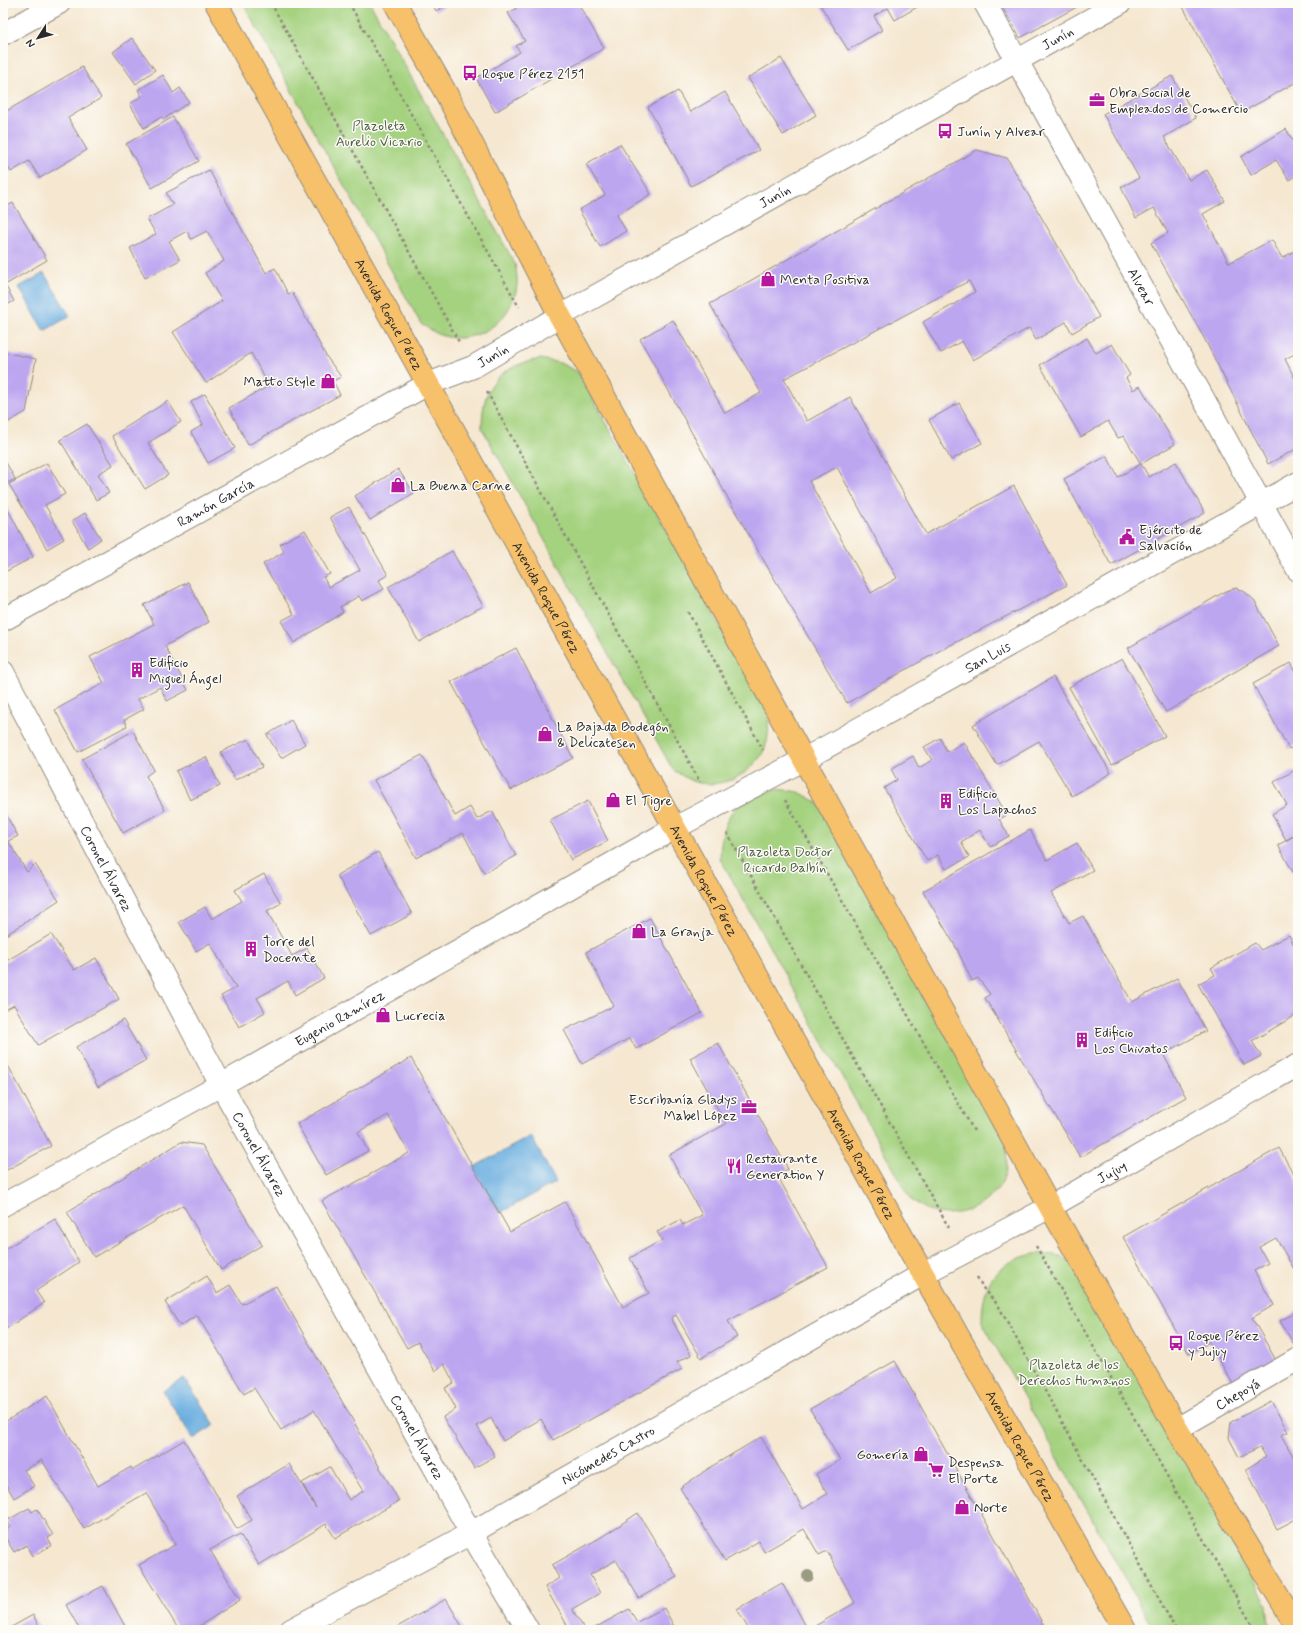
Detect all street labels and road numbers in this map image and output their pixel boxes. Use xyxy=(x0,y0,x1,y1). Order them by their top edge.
street label: Junín xyxy=(1039,23,1077,55)
street label: Junín xyxy=(756,181,794,213)
street label: Avenida Roque Pérez xyxy=(350,255,427,374)
street label: Alvear xyxy=(1123,265,1159,310)
street label: Junín xyxy=(474,340,512,373)
street label: Ramón García xyxy=(174,474,258,531)
street label: Avenida Roque Pérez xyxy=(507,539,584,657)
street label: San Luis xyxy=(962,638,1014,678)
street label: Avenida Roque Pérez xyxy=(665,822,742,940)
street label: Coronel Álvarez xyxy=(76,823,136,915)
street label: Eugenio Ramírez xyxy=(292,986,388,1051)
street label: Avenida Roque Pérez xyxy=(822,1105,899,1224)
street label: Coronel Álvarez xyxy=(228,1109,290,1200)
street label: Jujuy xyxy=(1094,1157,1130,1188)
street label: Chepoyá xyxy=(1213,1375,1264,1415)
street label: Avenida Roque Pérez xyxy=(981,1387,1059,1506)
street label: Coronel Álvarez xyxy=(386,1392,447,1483)
street label: Nicómedes Castro xyxy=(558,1422,658,1489)

